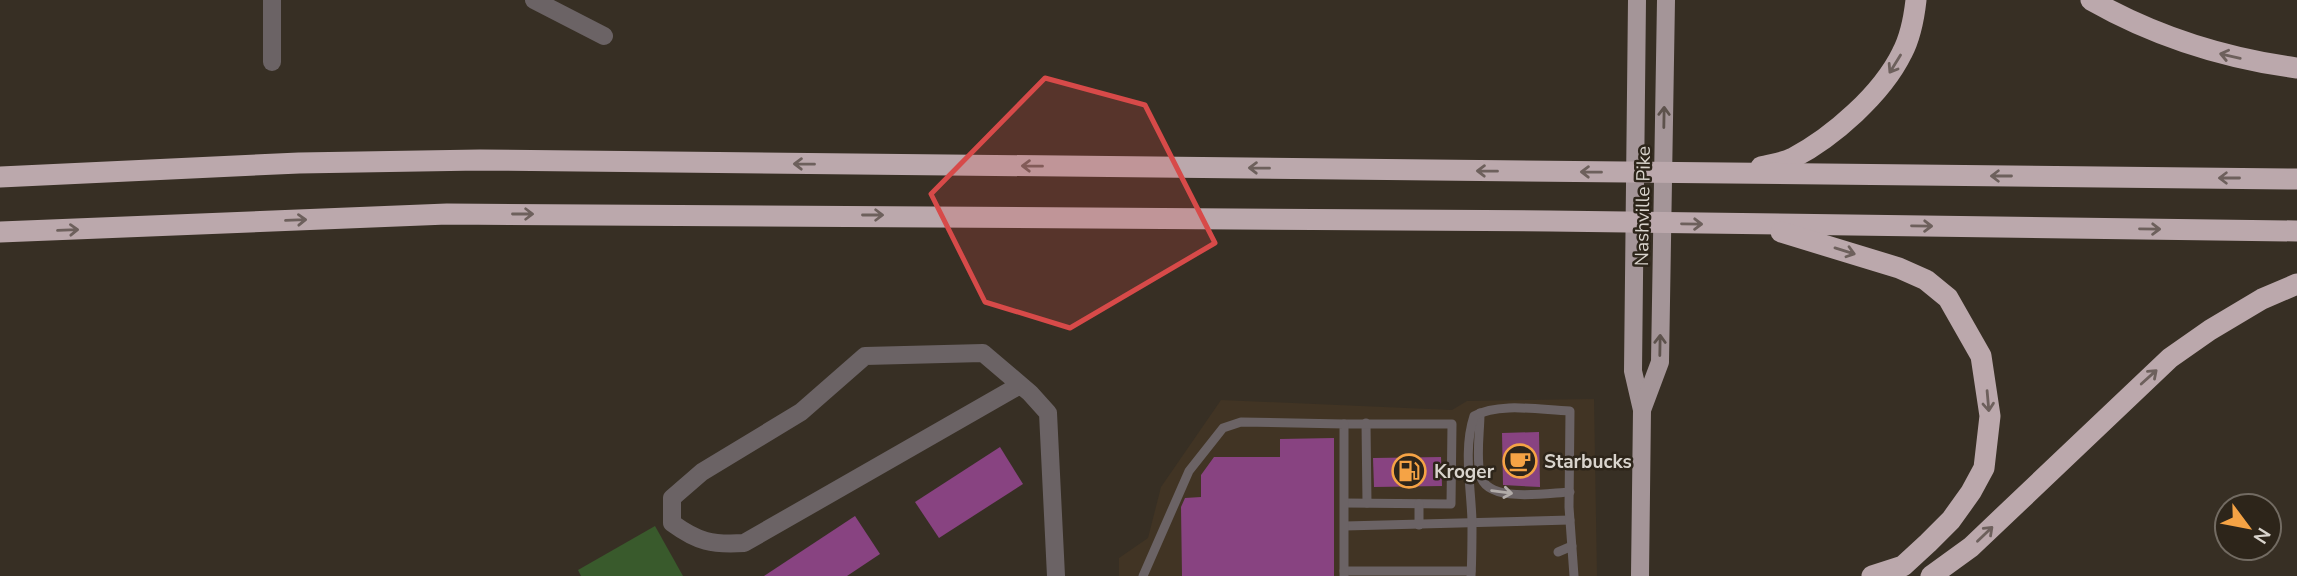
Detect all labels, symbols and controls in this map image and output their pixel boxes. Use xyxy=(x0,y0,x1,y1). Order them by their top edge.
one-way arrow xyxy=(2219,48,2242,62)
one-way arrow xyxy=(1888,54,1903,73)
one-way arrow xyxy=(1657,106,1671,129)
street label: Nashville Pike xyxy=(1629,146,1657,266)
one-way arrow xyxy=(793,157,816,171)
one-way arrow xyxy=(1021,159,1044,173)
one-way arrow xyxy=(1248,161,1271,175)
one-way arrow xyxy=(1476,164,1499,177)
one-way arrow xyxy=(1579,165,1602,179)
one-way arrow xyxy=(1990,170,2013,183)
one-way arrow xyxy=(2218,171,2241,185)
one-way arrow xyxy=(511,207,534,221)
one-way arrow xyxy=(861,208,884,222)
one-way arrow xyxy=(284,214,307,227)
one-way arrow xyxy=(1680,217,1703,230)
one-way arrow xyxy=(1910,219,1933,233)
one-way arrow xyxy=(2138,222,2161,236)
one-way arrow xyxy=(56,223,79,236)
one-way arrow xyxy=(1833,246,1855,259)
one-way arrow xyxy=(1653,334,1667,357)
one-way arrow xyxy=(2140,369,2158,385)
one-way arrow xyxy=(1982,389,1995,412)
cafe icon: Starbucks xyxy=(1501,442,1539,480)
place label: Starbucks xyxy=(1544,449,1632,475)
fuel station icon: Kroger xyxy=(1390,452,1428,490)
place label: Kroger xyxy=(1434,459,1495,485)
one-way arrow xyxy=(1490,485,1512,498)
north arrow xyxy=(2213,492,2283,562)
text: N xyxy=(2247,523,2276,548)
one-way arrow xyxy=(1976,525,1993,542)

